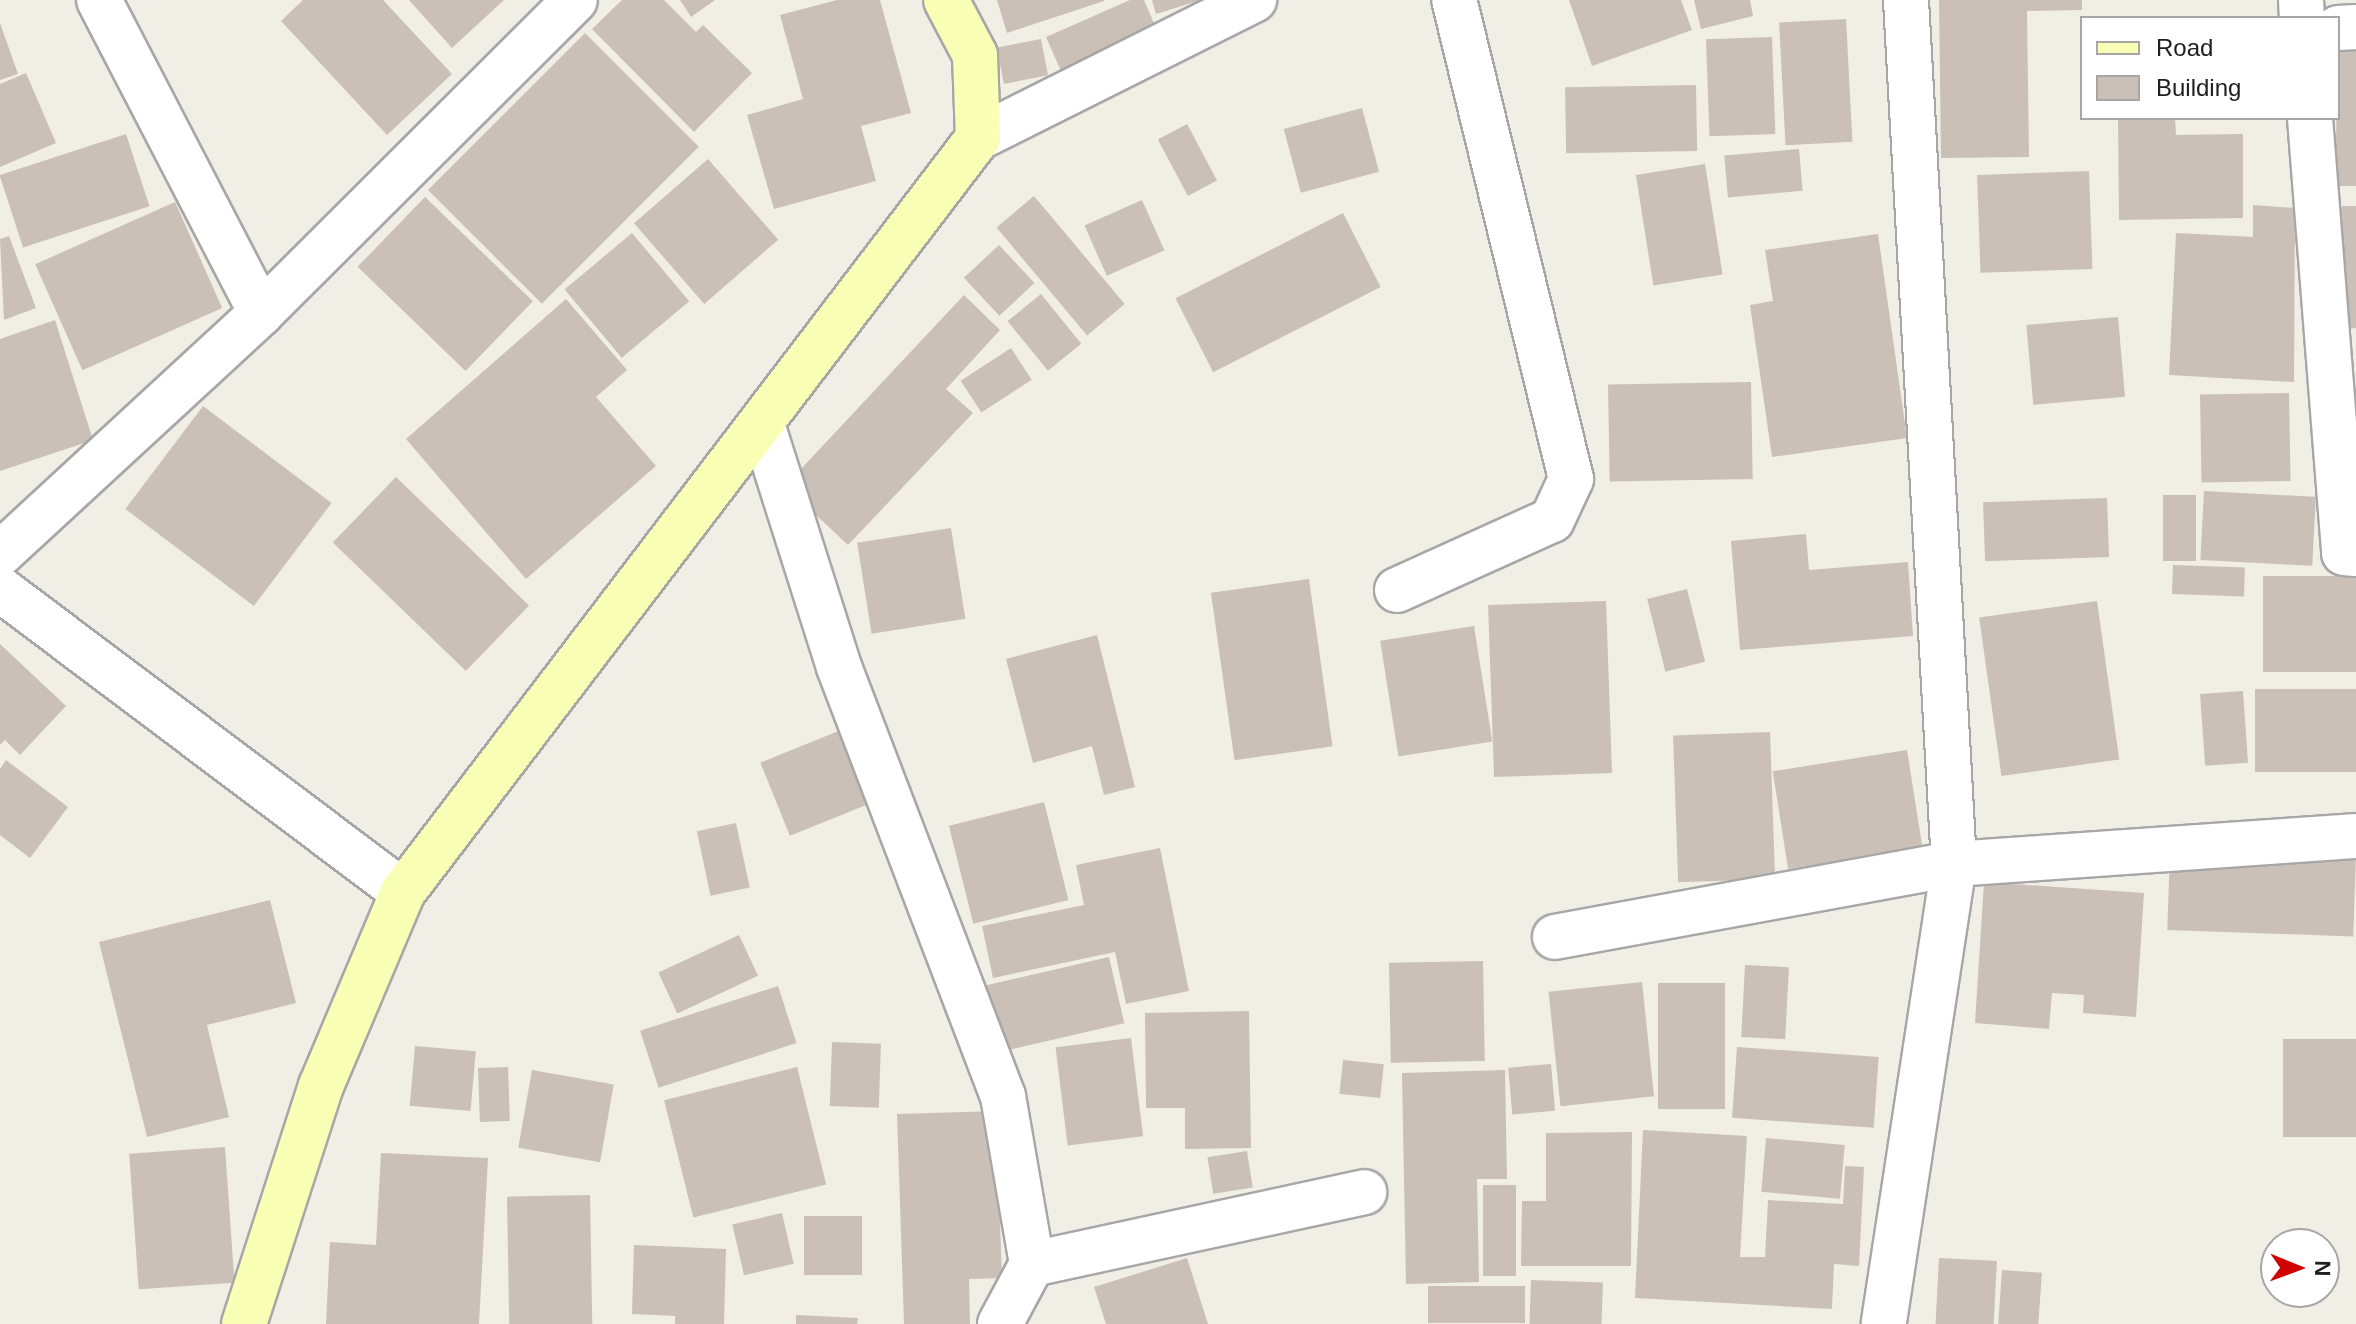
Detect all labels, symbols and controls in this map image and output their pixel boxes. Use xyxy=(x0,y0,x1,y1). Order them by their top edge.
legend xyxy=(2080,16,2340,120)
text: Road xyxy=(2156,34,2213,61)
text: Building xyxy=(2156,74,2241,101)
north arrow xyxy=(2260,1228,2340,1308)
text: N xyxy=(2310,1260,2335,1277)

